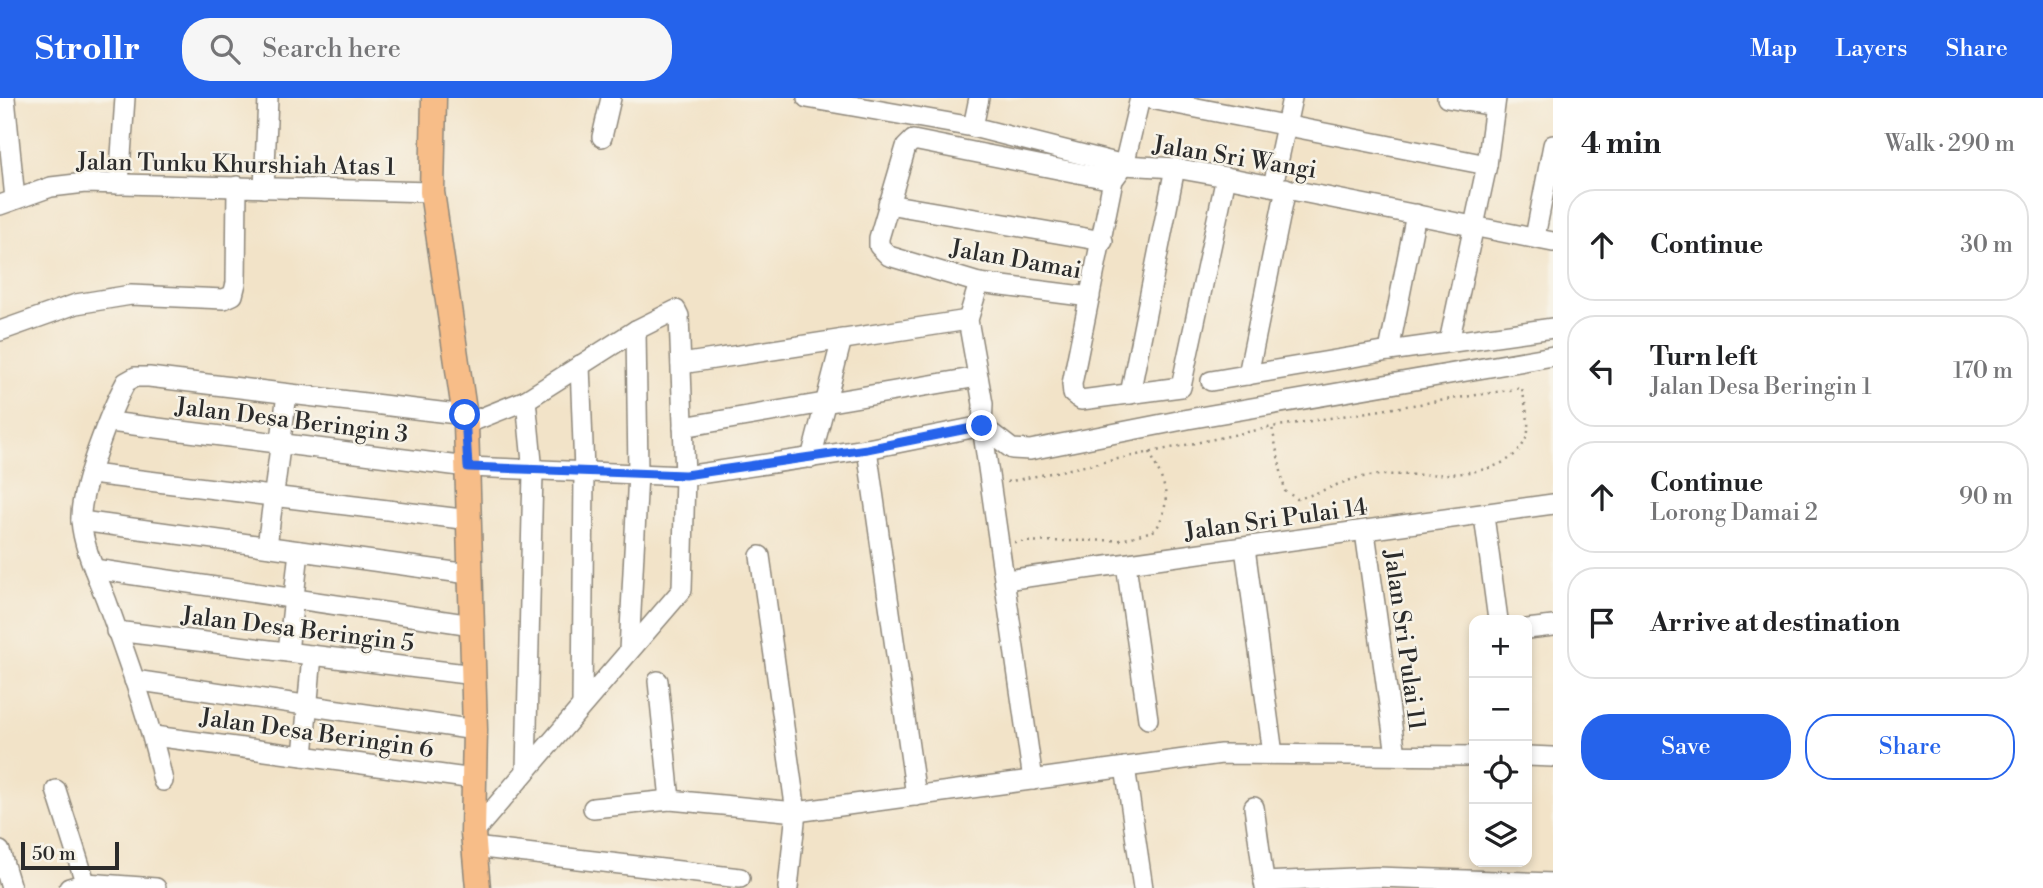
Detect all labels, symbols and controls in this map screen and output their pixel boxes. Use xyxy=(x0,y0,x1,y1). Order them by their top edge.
search box xyxy=(182,18,672,81)
text: Strollr xyxy=(35,29,140,70)
icon: search xyxy=(206,30,244,68)
text: Search here xyxy=(262,33,401,65)
text: Map xyxy=(1750,34,1797,64)
text: Layers xyxy=(1835,34,1907,64)
text: Share xyxy=(1945,34,2008,64)
text: 4 min xyxy=(1581,125,1661,163)
street label: Jalan Sri Wangi xyxy=(1150,130,1319,186)
text: Walk · 290 m xyxy=(1885,130,2015,158)
street label: Jalan Tunku Khurshiah Atas 1 xyxy=(75,147,396,183)
icon: ahead xyxy=(1583,226,1621,264)
text: Continue xyxy=(1650,229,1763,261)
text: 30 m xyxy=(1960,231,2013,259)
street label: Jalan Damai xyxy=(947,234,1084,286)
text: Turn left xyxy=(1650,341,1758,373)
icon: left xyxy=(1583,352,1621,390)
text: 170 m xyxy=(1953,357,2013,385)
text: Jalan Desa Beringin 1 xyxy=(1650,373,1872,401)
street label: Jalan Desa Beringin 3 xyxy=(173,392,410,450)
route start xyxy=(449,399,480,430)
route end xyxy=(966,410,997,441)
text: Continue xyxy=(1650,467,1763,499)
icon: ahead xyxy=(1583,478,1621,516)
text: 90 m xyxy=(1959,483,2013,511)
street label: Jalan Sri Pulai 14 xyxy=(1182,492,1370,548)
text: Lorong Damai 2 xyxy=(1650,499,1818,527)
street label: Jalan Sri Pulai 11 xyxy=(1376,547,1432,733)
street label: Jalan Desa Beringin 5 xyxy=(179,601,416,659)
icon: arrive xyxy=(1583,604,1621,642)
text: Arrive at destination xyxy=(1650,607,1900,639)
map controls xyxy=(1469,615,1532,867)
button: + xyxy=(1469,615,1532,678)
button: − xyxy=(1469,678,1532,741)
street label: Jalan Desa Beringin 6 xyxy=(197,703,436,765)
button: Save xyxy=(1581,714,1791,780)
button: Share xyxy=(1805,714,2015,780)
button: locate xyxy=(1469,741,1532,804)
button: layers xyxy=(1469,804,1532,867)
scale bar xyxy=(21,839,119,871)
text: 50 m xyxy=(32,842,76,866)

